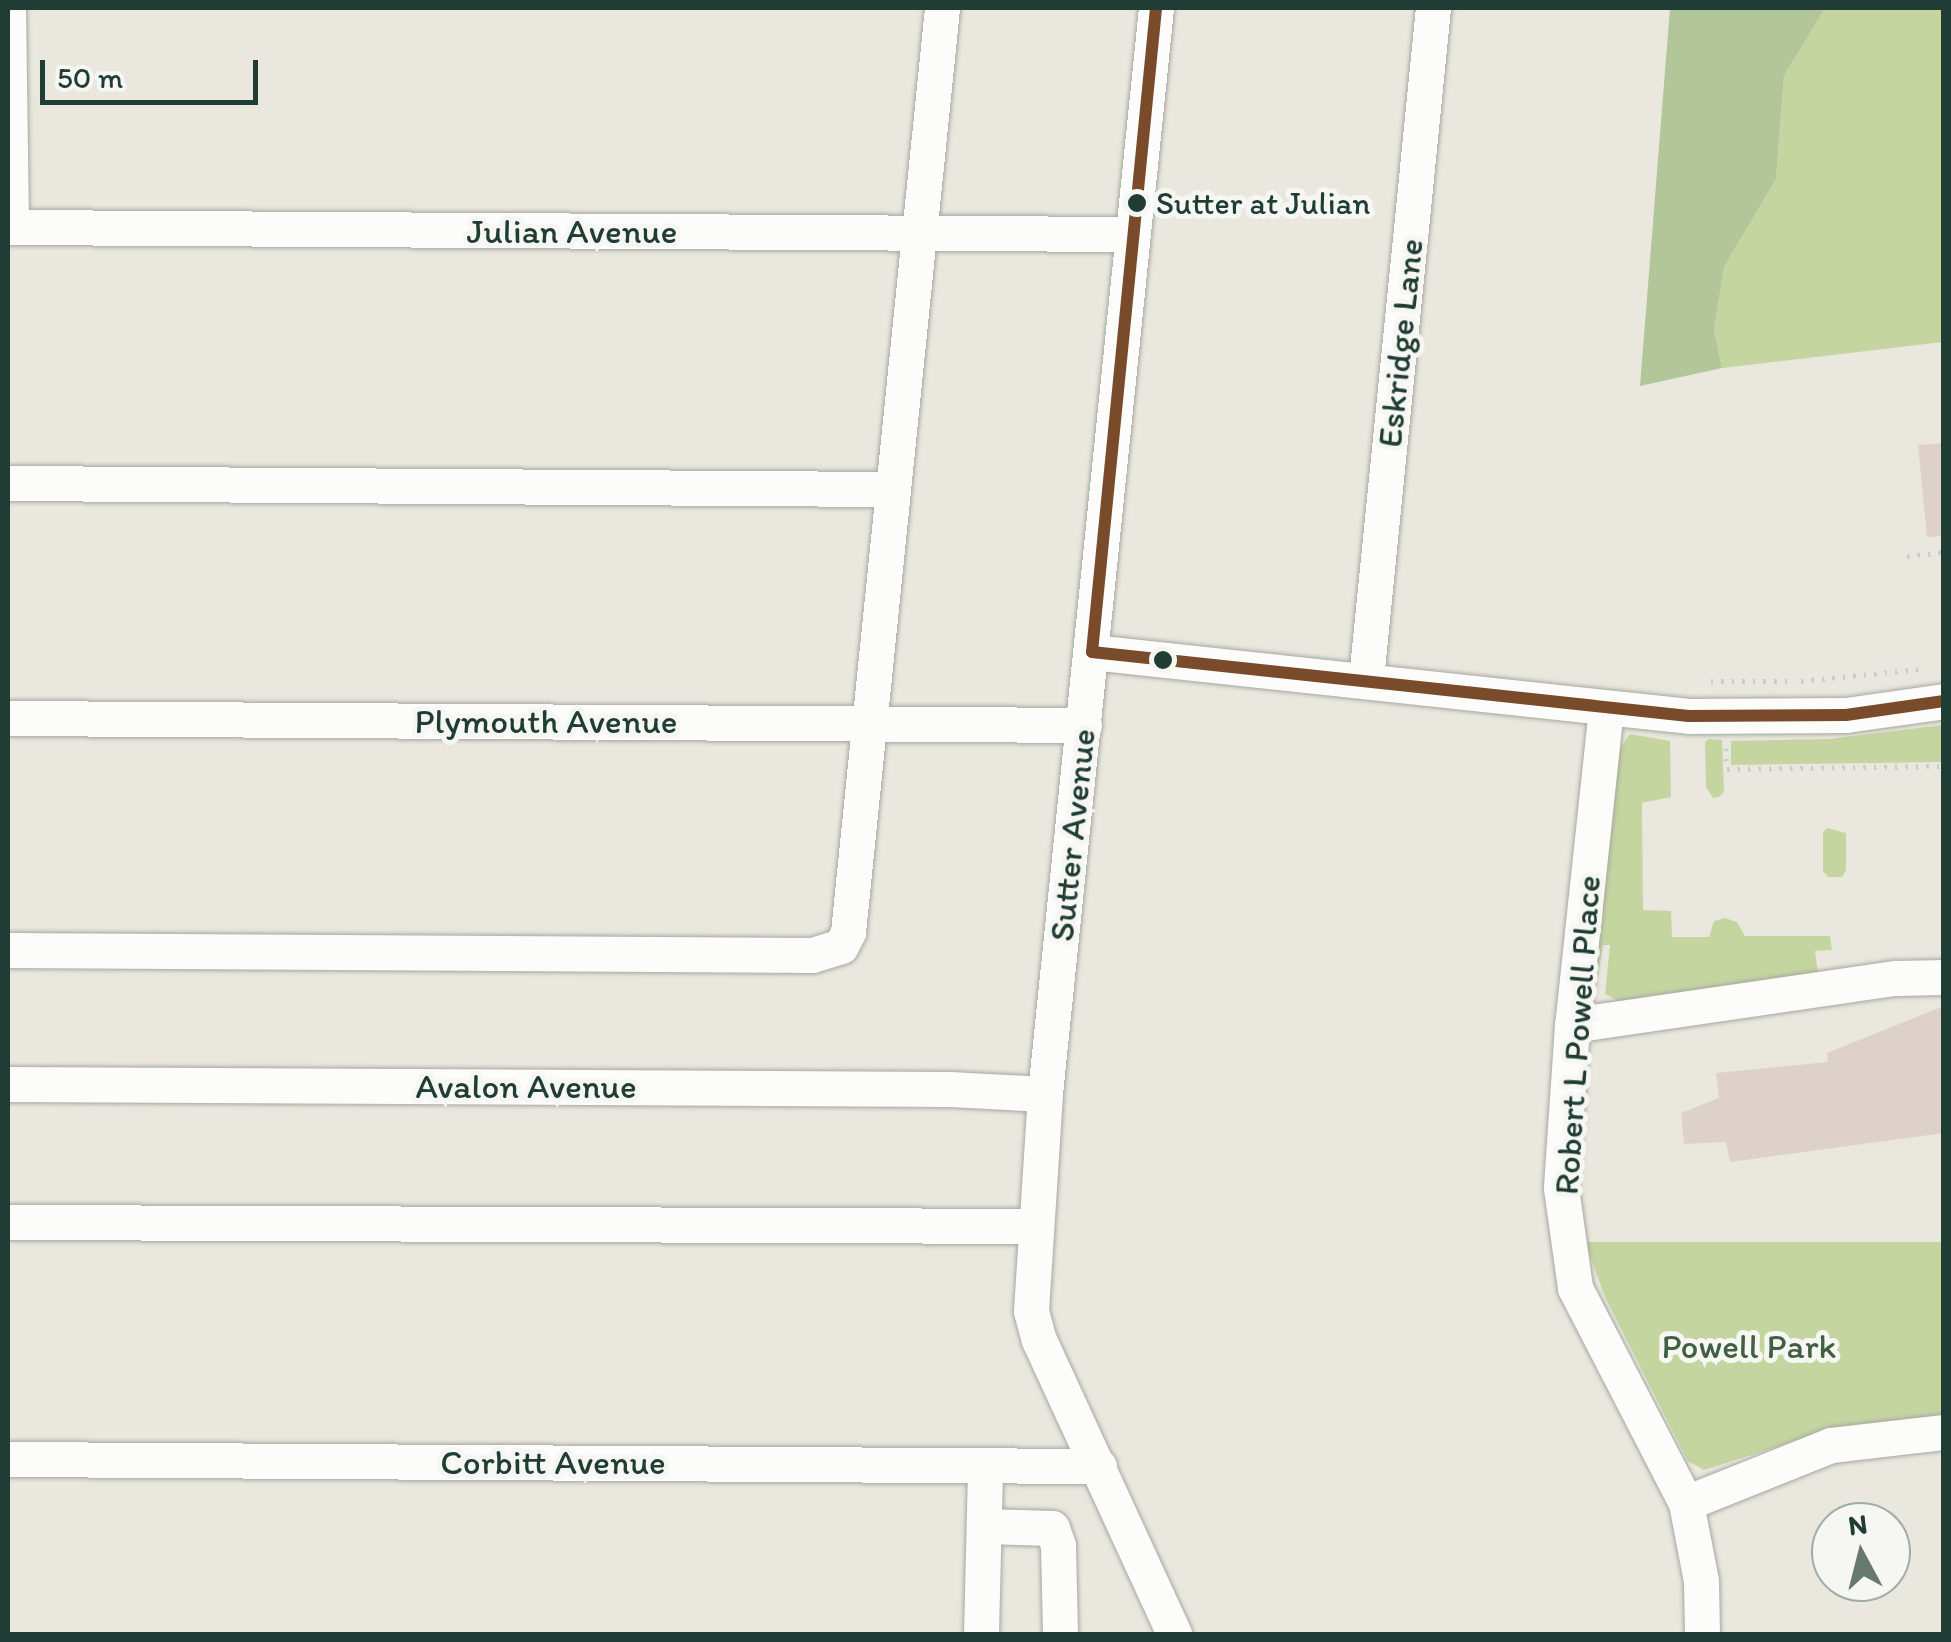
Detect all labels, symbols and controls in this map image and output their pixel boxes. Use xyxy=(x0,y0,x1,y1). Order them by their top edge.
scale bar xyxy=(45,40,262,102)
text: 50 m xyxy=(57,59,123,96)
place label: Sutter at Julian xyxy=(1156,184,1369,222)
marker: Sutter at Julian xyxy=(1127,193,1147,213)
street label: Julian Avenue xyxy=(467,210,677,252)
street label: Eskridge Lane xyxy=(1368,237,1432,449)
unlabelled marker xyxy=(1153,650,1173,670)
street label: Plymouth Avenue xyxy=(415,700,677,742)
street label: Sutter Avenue xyxy=(1040,727,1104,943)
street label: Robert L Powell Place xyxy=(1545,874,1609,1196)
street label: Avalon Avenue xyxy=(415,1065,637,1107)
park label: Powell Park xyxy=(1662,1325,1836,1367)
street label: Corbitt Avenue xyxy=(441,1441,665,1483)
north arrow xyxy=(1811,1502,1911,1602)
text: N xyxy=(1846,1506,1869,1542)

